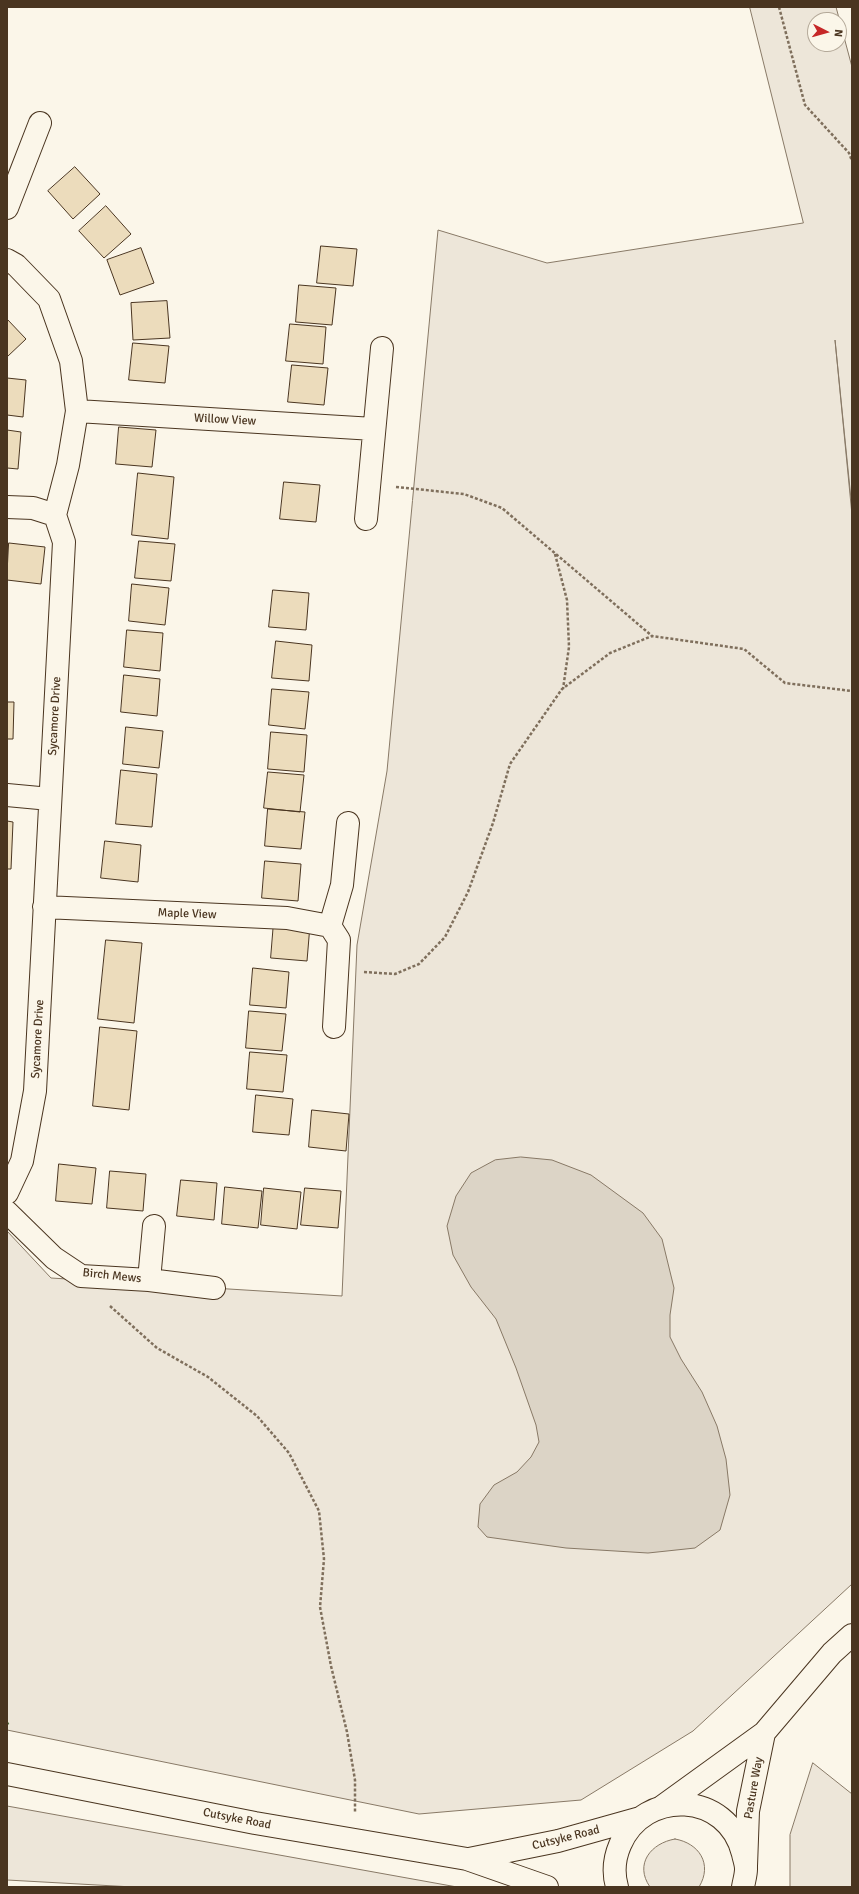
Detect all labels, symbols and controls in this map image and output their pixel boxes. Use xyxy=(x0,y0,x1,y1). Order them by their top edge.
north arrow xyxy=(807,12,847,52)
text: N xyxy=(832,29,845,38)
street label: Willow View xyxy=(193,411,257,429)
street label: Sycamore Drive xyxy=(46,676,64,756)
street label: Maple View xyxy=(157,906,217,922)
street label: Sycamore Drive xyxy=(29,999,47,1079)
street label: Birch Mews xyxy=(82,1266,142,1286)
street label: Pasture Way xyxy=(741,1756,767,1820)
street label: Cutsyke Road xyxy=(202,1805,272,1833)
street label: Cutsyke Road xyxy=(531,1823,601,1853)

